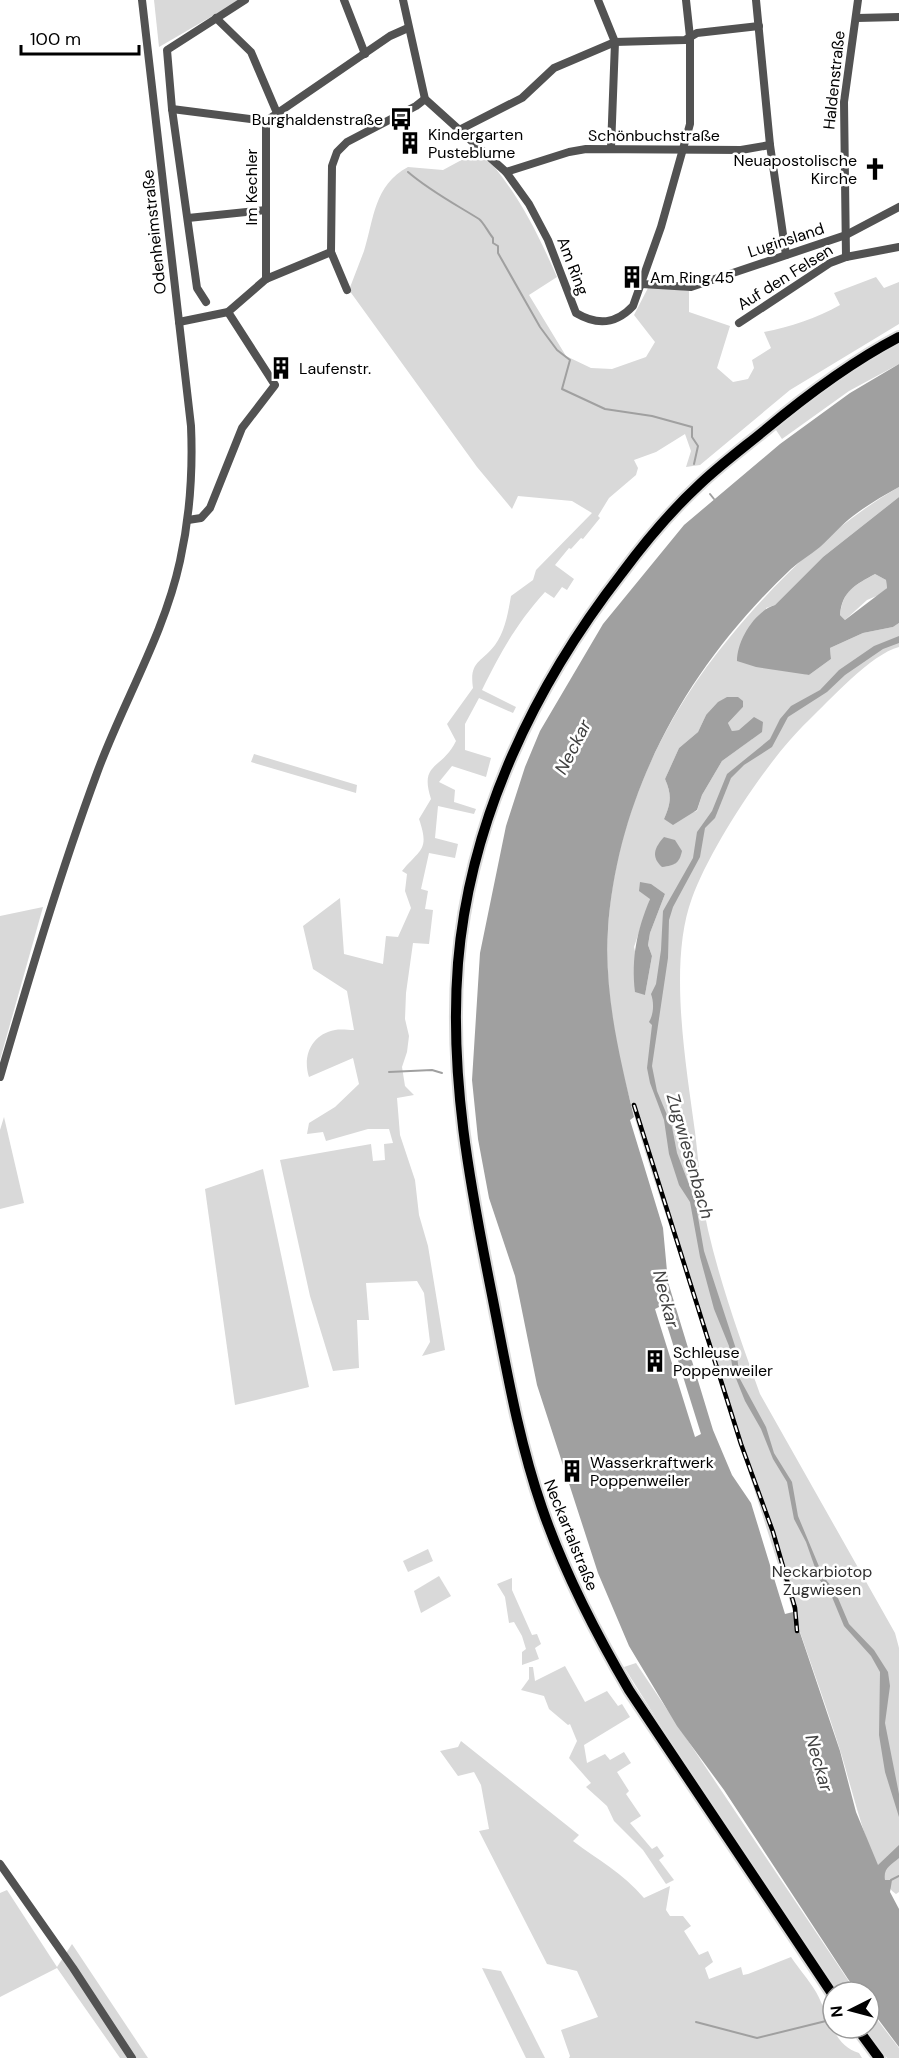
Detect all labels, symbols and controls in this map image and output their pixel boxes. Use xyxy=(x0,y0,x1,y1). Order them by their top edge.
scale bar xyxy=(21,18,140,56)
text: 100 m xyxy=(30,27,81,51)
street label: Haldenstraße xyxy=(818,29,850,131)
bus stop icon: Burghaldenstraße xyxy=(388,106,414,132)
place label: Burghaldenstraße xyxy=(252,109,383,130)
place label: Kindergarten Pusteblume xyxy=(428,124,523,163)
street label: Schönbuchstraße xyxy=(588,125,720,146)
building icon: Kindergarten Pusteblume xyxy=(397,130,423,156)
street label: Im Kechler xyxy=(241,148,262,226)
place label: Neuapostolische Kirche xyxy=(733,150,857,189)
church icon: Neuapostolische Kirche xyxy=(862,156,888,182)
street label: Odenheimstraße xyxy=(137,169,171,295)
street label: Luginsland xyxy=(745,218,827,262)
street label: Am Ring xyxy=(552,234,594,298)
street label: Auf den Felsen xyxy=(733,239,837,315)
building icon: Am Ring 45 xyxy=(619,264,645,290)
place label: Am Ring 45 xyxy=(650,267,734,288)
building icon: Laufenstr. xyxy=(268,355,294,381)
place label: Laufenstr. xyxy=(299,358,371,379)
water label: Neckar xyxy=(549,714,598,778)
water label: Zugwiesenbach xyxy=(661,1090,719,1222)
water label: Neckar xyxy=(647,1268,685,1332)
place label: Schleuse Poppenweiler xyxy=(673,1342,773,1381)
building icon: Schleuse Poppenweiler xyxy=(642,1348,668,1374)
place label: Wasserkraftwerk Poppenweiler xyxy=(590,1452,714,1491)
building icon: Wasserkraftwerk Poppenweiler xyxy=(559,1458,585,1484)
street label: Neckartalstraße xyxy=(539,1476,603,1594)
park label: Neckarbiotop Zugwiesen xyxy=(772,1561,872,1600)
water label: Neckar xyxy=(799,1732,839,1796)
north arrow xyxy=(821,1980,881,2040)
text: N xyxy=(826,2005,848,2018)

